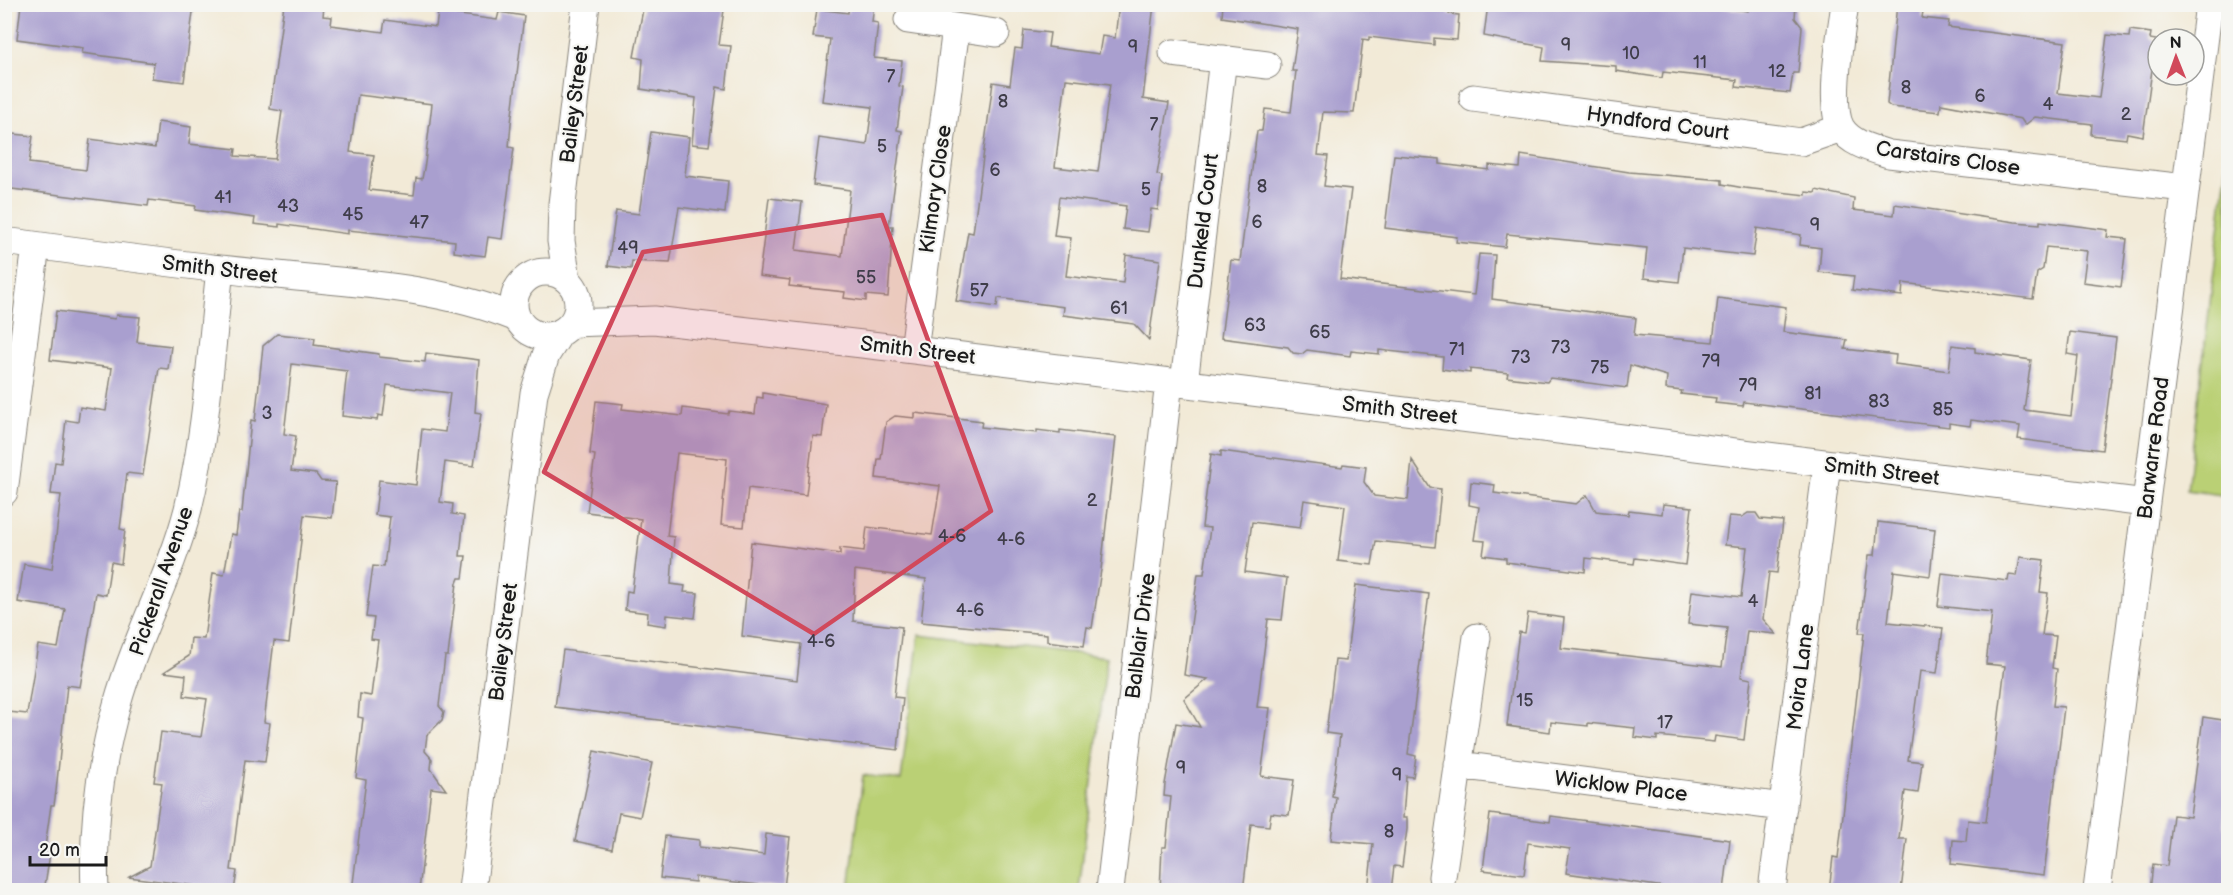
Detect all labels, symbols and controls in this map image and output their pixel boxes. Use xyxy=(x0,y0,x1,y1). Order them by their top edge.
north arrow xyxy=(2146,27,2206,87)
text: N xyxy=(2170,34,2182,53)
house number: 9 xyxy=(1561,35,1571,56)
house number: 9 xyxy=(1128,37,1138,58)
street label: Bailey Street xyxy=(555,43,594,165)
house number: 10 xyxy=(1622,43,1640,64)
house number: 11 xyxy=(1693,52,1707,73)
house number: 12 xyxy=(1768,61,1786,82)
house number: 7 xyxy=(887,66,896,87)
house number: 8 xyxy=(1901,77,1911,98)
house number: 6 xyxy=(1975,86,1986,107)
house number: 8 xyxy=(998,91,1008,112)
house number: 4 xyxy=(2043,94,2054,115)
street label: Hyndford Court xyxy=(1585,101,1731,146)
house number: 2 xyxy=(2121,104,2132,125)
house number: 7 xyxy=(1150,114,1159,135)
street label: Kilmory Close xyxy=(914,123,957,255)
house number: 5 xyxy=(877,136,887,157)
street label: Carstairs Close xyxy=(1874,136,2022,181)
street label: Dunkeld Court xyxy=(1183,151,1224,290)
house number: 6 xyxy=(990,160,1001,181)
house number: 8 xyxy=(1257,176,1267,197)
house number: 5 xyxy=(1141,179,1151,200)
house number: 41 xyxy=(214,187,232,208)
house number: 43 xyxy=(277,196,299,217)
house number: 45 xyxy=(342,204,364,225)
house number: 47 xyxy=(409,212,429,233)
house number: 6 xyxy=(1252,212,1263,233)
house number: 9 xyxy=(1810,215,1820,236)
house number: 49 xyxy=(617,238,639,259)
street label: Smith Street xyxy=(161,250,280,289)
house number: 55 xyxy=(856,267,876,288)
house number: 57 xyxy=(969,280,989,301)
house number: 61 xyxy=(1110,298,1128,319)
house number: 63 xyxy=(1244,315,1266,336)
house number: 65 xyxy=(1309,322,1331,343)
street label: Smith Street xyxy=(859,331,978,370)
house number: 73 xyxy=(1551,337,1571,358)
house number: 71 xyxy=(1449,339,1465,360)
house number: 73 xyxy=(1511,347,1531,368)
house number: 79 xyxy=(1701,351,1721,372)
house number: 75 xyxy=(1590,357,1610,378)
house number: 79 xyxy=(1738,375,1758,396)
street label: Barwarre Road xyxy=(2132,375,2175,521)
house number: 81 xyxy=(1804,383,1822,404)
street label: Smith Street xyxy=(1341,391,1460,430)
house number: 83 xyxy=(1868,391,1890,412)
house number: 85 xyxy=(1933,399,1953,420)
house number: 3 xyxy=(261,403,273,424)
street label: Smith Street xyxy=(1823,452,1942,491)
house number: 2 xyxy=(1087,490,1098,511)
street label: Pickerall Avenue xyxy=(124,503,199,659)
house number: 4-6 xyxy=(938,526,966,547)
house number: 4-6 xyxy=(997,529,1025,550)
street label: Balblair Drive xyxy=(1120,572,1161,700)
street label: Bailey Street xyxy=(484,581,523,703)
house number: 4 xyxy=(1748,591,1759,612)
house number: 4-6 xyxy=(956,600,984,621)
street label: Moira Lane xyxy=(1782,622,1819,732)
house number: 4-6 xyxy=(807,631,835,652)
house number: 15 xyxy=(1516,690,1534,711)
house number: 17 xyxy=(1657,712,1673,733)
house number: 9 xyxy=(1176,758,1186,779)
house number: 9 xyxy=(1392,765,1402,786)
street label: Wicklow Place xyxy=(1553,766,1689,807)
house number: 8 xyxy=(1384,821,1394,842)
scale bar xyxy=(30,829,106,867)
text: 20 m xyxy=(39,840,80,861)

